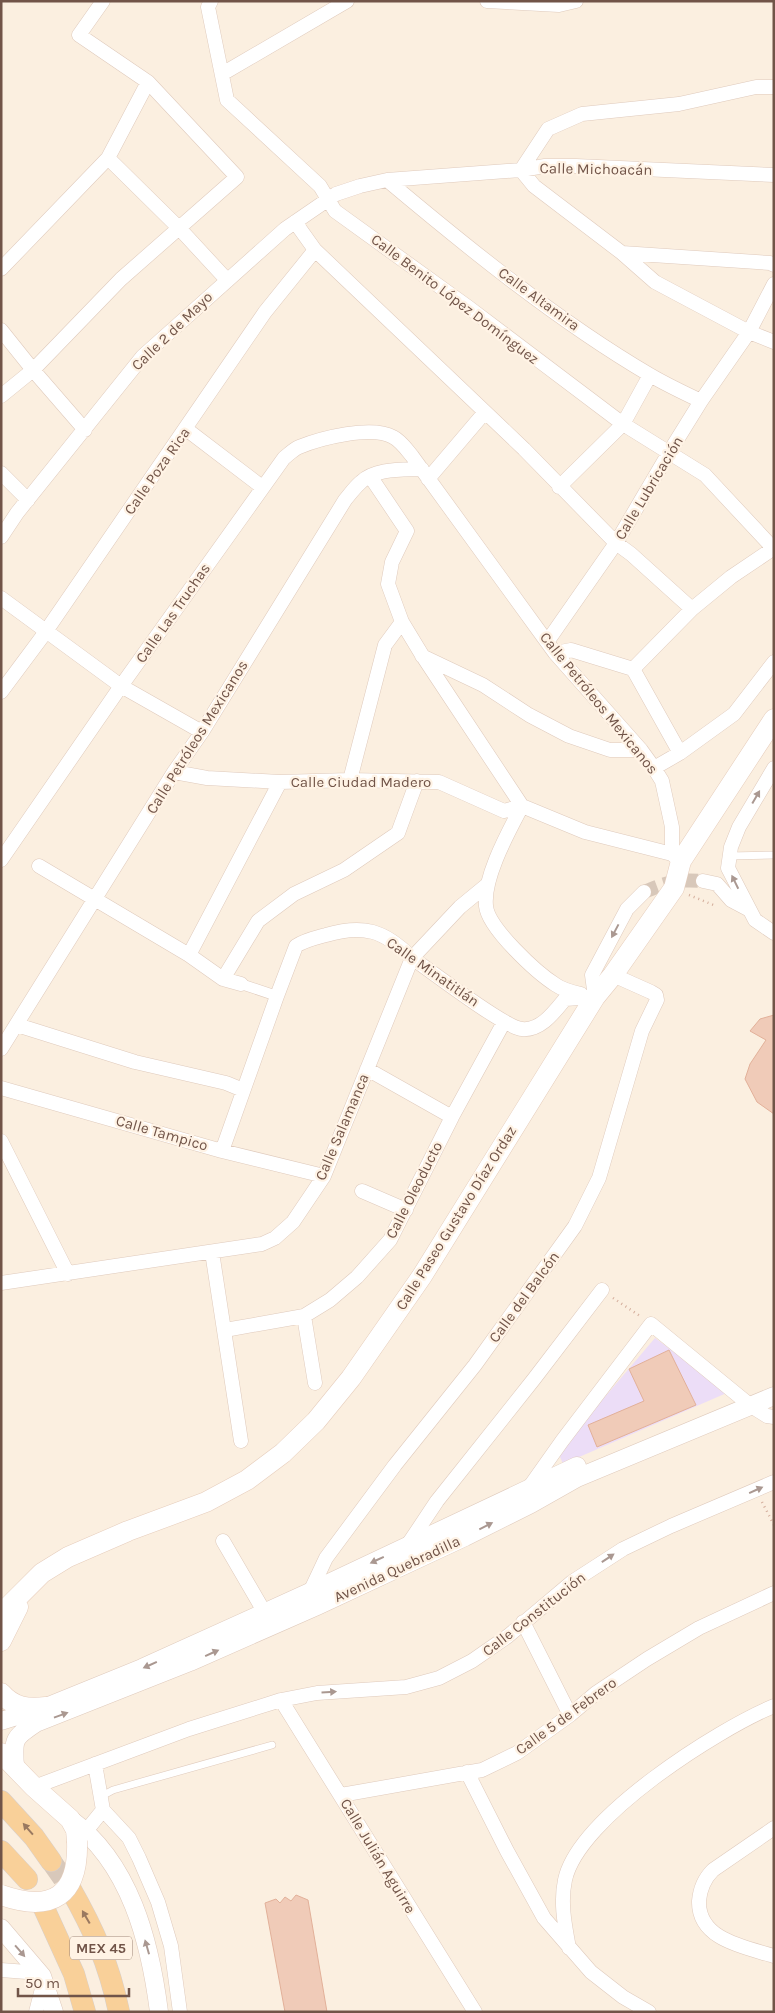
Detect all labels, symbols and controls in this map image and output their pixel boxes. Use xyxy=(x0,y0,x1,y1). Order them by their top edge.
street label: Calle Michoacán xyxy=(540,159,652,179)
street label: Calle Benito López Domínguez xyxy=(368,230,542,368)
street label: Calle Altamira xyxy=(495,264,583,334)
street label: Calle 2 de Mayo xyxy=(128,288,216,374)
street label: Calle Poza Rica xyxy=(120,424,194,518)
street label: Calle Lubricación xyxy=(611,433,687,543)
street label: Calle Las Truchas xyxy=(132,560,214,666)
street label: Calle Petróleos Mexicanos xyxy=(536,628,662,778)
street label: Calle Petróleos Mexicanos xyxy=(142,657,252,817)
street label: Calle Ciudad Madero xyxy=(291,773,431,791)
one-way arrow xyxy=(752,791,761,804)
one-way arrow xyxy=(731,875,739,889)
one-way arrow xyxy=(611,924,619,938)
street label: Calle Minatitlán xyxy=(383,933,483,1011)
street label: Calle Salamanca xyxy=(311,1071,373,1183)
street label: Calle Tampico xyxy=(114,1111,210,1155)
street label: Calle Paseo Gustavo Díaz Ordaz xyxy=(392,1123,520,1313)
street label: Calle Oleoducto xyxy=(382,1138,446,1242)
street label: Calle del Balcón xyxy=(485,1248,563,1346)
one-way arrow xyxy=(749,1486,763,1494)
one-way arrow xyxy=(479,1522,493,1530)
street label: Avenida Quebradilla xyxy=(331,1532,463,1606)
one-way arrow xyxy=(602,1553,615,1563)
one-way arrow xyxy=(370,1557,384,1565)
street label: Calle Constitución xyxy=(479,1568,589,1660)
one-way arrow xyxy=(205,1648,219,1656)
one-way arrow xyxy=(143,1661,157,1669)
street label: Calle 5 de Febrero xyxy=(512,1673,620,1759)
one-way arrow xyxy=(321,1688,337,1696)
one-way arrow xyxy=(54,1711,69,1718)
street label: Calle Julián Aguirre xyxy=(337,1795,419,1917)
one-way arrow xyxy=(23,1823,34,1836)
one-way arrow xyxy=(82,1910,91,1923)
road number: MEX 45 xyxy=(70,1936,132,1960)
one-way arrow xyxy=(143,1939,151,1954)
one-way arrow xyxy=(15,1944,26,1957)
scale bar xyxy=(18,1966,129,1998)
text: 50 m xyxy=(25,1974,60,1992)

